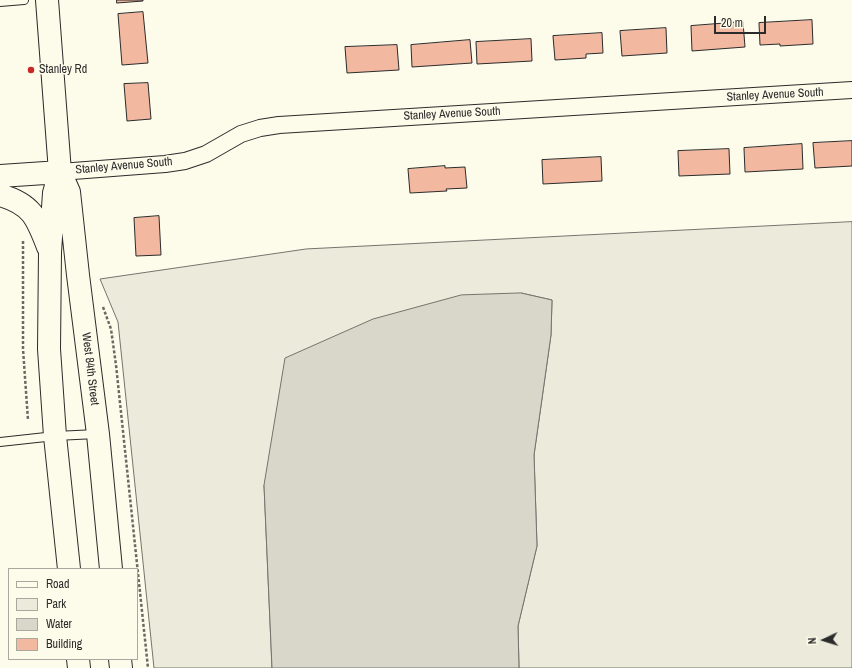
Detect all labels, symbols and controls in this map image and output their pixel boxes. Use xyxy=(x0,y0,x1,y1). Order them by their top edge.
scale bar xyxy=(716,8,768,34)
text: 20 m xyxy=(721,15,743,31)
place label: Stanley Rd xyxy=(39,63,87,77)
marker: Stanley Rd xyxy=(26,65,36,75)
street label: Stanley Avenue South xyxy=(726,85,824,105)
street label: Stanley Avenue South xyxy=(403,104,501,124)
street label: Stanley Avenue South xyxy=(75,155,173,177)
street label: West 84th Street xyxy=(78,332,102,406)
legend xyxy=(8,568,138,660)
text: Road xyxy=(46,576,70,592)
text: Park xyxy=(46,596,66,612)
text: Water xyxy=(46,616,72,632)
north arrow xyxy=(804,620,844,660)
text: Building xyxy=(46,636,82,652)
text: N xyxy=(805,637,819,645)

